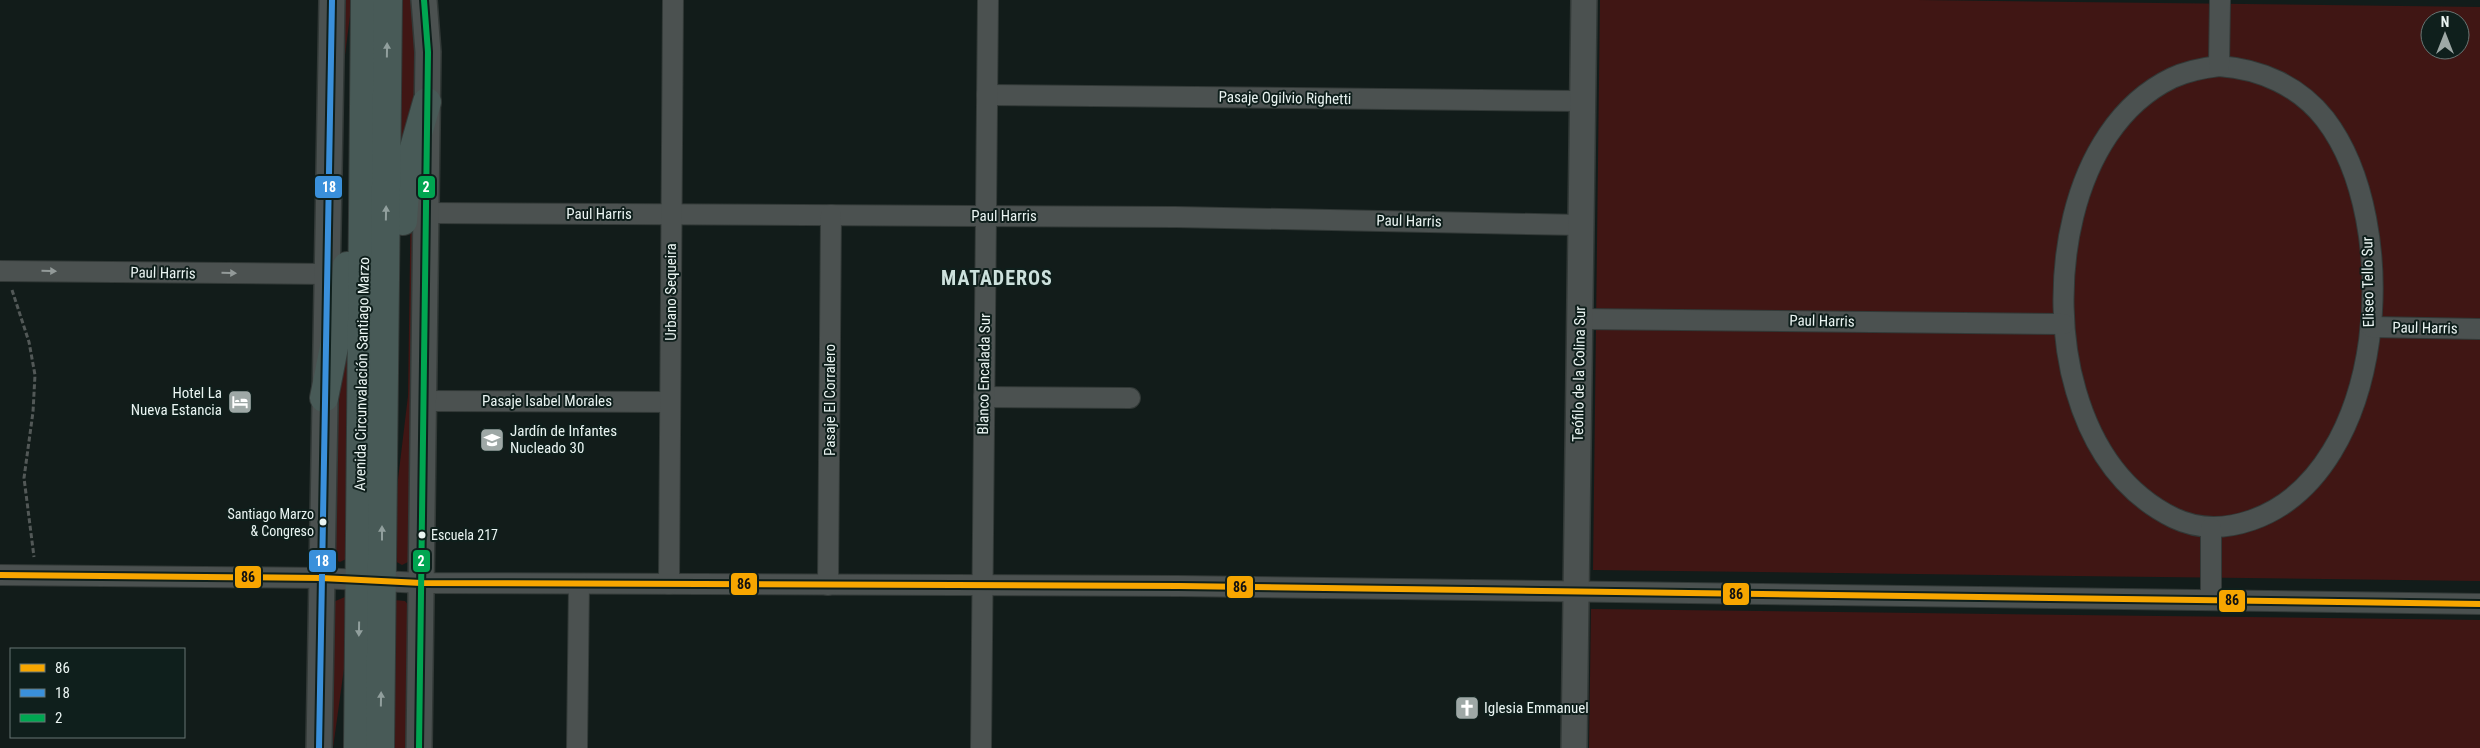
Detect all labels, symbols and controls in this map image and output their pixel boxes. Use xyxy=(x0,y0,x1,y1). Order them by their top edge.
north arrow xyxy=(2420,10,2470,60)
text: N xyxy=(2441,14,2449,30)
one-way arrow xyxy=(383,42,391,58)
street label: Pasaje Ogilvio Righetti xyxy=(1218,88,1352,108)
line badge: 18 xyxy=(314,175,343,199)
line badge: 2 xyxy=(417,175,436,199)
text: 18 xyxy=(322,179,336,195)
text: 2 xyxy=(422,179,430,195)
one-way arrow xyxy=(382,204,390,220)
street label: Paul Harris xyxy=(566,205,632,223)
street label: Paul Harris xyxy=(971,207,1037,225)
street label: Paul Harris xyxy=(1376,211,1442,231)
street label: Eliseo Tello Sur xyxy=(2358,236,2378,327)
street label: Urbano Sequeira xyxy=(662,243,680,341)
street label: Avenida Circunvalación Santiago Marzo xyxy=(351,257,373,491)
street label: Paul Harris xyxy=(130,263,196,283)
district label: MATADEROS xyxy=(941,266,1053,290)
one-way arrow xyxy=(41,267,57,275)
one-way arrow xyxy=(221,269,237,277)
street label: Teófilo de la Colina Sur xyxy=(1569,306,1589,442)
street label: Paul Harris xyxy=(1789,311,1855,331)
street label: Blanco Encalada Sur xyxy=(974,313,994,435)
street label: Paul Harris xyxy=(2392,318,2458,338)
street label: Pasaje El Corralero xyxy=(821,344,839,456)
place label: Hotel La Nueva Estancia xyxy=(131,384,222,419)
hotel icon: Hotel La Nueva Estancia xyxy=(227,389,253,415)
street label: Pasaje Isabel Morales xyxy=(482,392,612,410)
place label: Jardín de Infantes Nucleado 30 xyxy=(510,422,617,457)
school or university icon: Jardín de Infantes Nucleado 30 xyxy=(479,427,505,453)
place label: Santiago Marzo & Congreso xyxy=(227,506,314,539)
marker: Santiago Marzo & Congreso xyxy=(318,517,328,527)
one-way arrow xyxy=(378,524,386,540)
place label: Escuela 217 xyxy=(431,527,498,543)
marker: Escuela 217 xyxy=(417,530,427,540)
line badge: 18 xyxy=(308,549,337,573)
line badge: 2 xyxy=(412,549,431,573)
text: 18 xyxy=(315,553,329,569)
text: 2 xyxy=(417,553,425,569)
line badge: 86 xyxy=(234,565,262,589)
text: 86 xyxy=(241,569,255,585)
line badge: 86 xyxy=(730,572,758,596)
line badge: 86 xyxy=(1226,575,1254,599)
text: 86 xyxy=(737,576,751,592)
text: 86 xyxy=(1233,579,1247,595)
line badge: 86 xyxy=(1722,582,1750,606)
text: 86 xyxy=(1729,586,1743,602)
line badge: 86 xyxy=(2218,589,2246,613)
text: 86 xyxy=(2225,592,2239,608)
one-way arrow xyxy=(355,621,363,637)
legend xyxy=(10,648,185,738)
text: 86 xyxy=(55,659,70,677)
text: 18 xyxy=(55,684,70,702)
one-way arrow xyxy=(377,691,385,707)
church icon: Iglesia Emmanuel xyxy=(1454,695,1480,721)
place label: Iglesia Emmanuel xyxy=(1484,699,1589,717)
text: 2 xyxy=(55,709,62,727)

